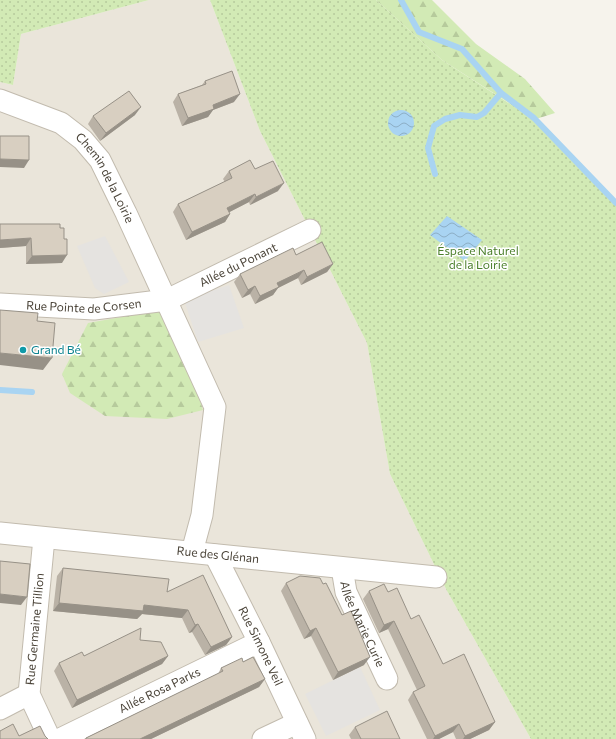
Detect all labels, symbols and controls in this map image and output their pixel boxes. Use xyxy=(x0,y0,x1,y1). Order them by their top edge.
street label: Chemin de la Loirie xyxy=(73,129,138,225)
street label: Allée du Ponant xyxy=(197,239,279,289)
park label: Éspace Naturel de la Loirie xyxy=(437,243,519,271)
street label: Rue Pointe de Corsen xyxy=(26,295,142,315)
place label: Grand Bé xyxy=(31,342,81,356)
marker: Grand Bé xyxy=(18,345,28,355)
street label: Rue des Glénan xyxy=(176,543,260,565)
street label: Rue Germaine Tillion xyxy=(22,572,46,686)
street label: Allée Marie Curie xyxy=(338,580,388,669)
street label: Rue Simone Veil xyxy=(236,604,287,688)
street label: Allée Rosa Parks xyxy=(116,664,202,715)

